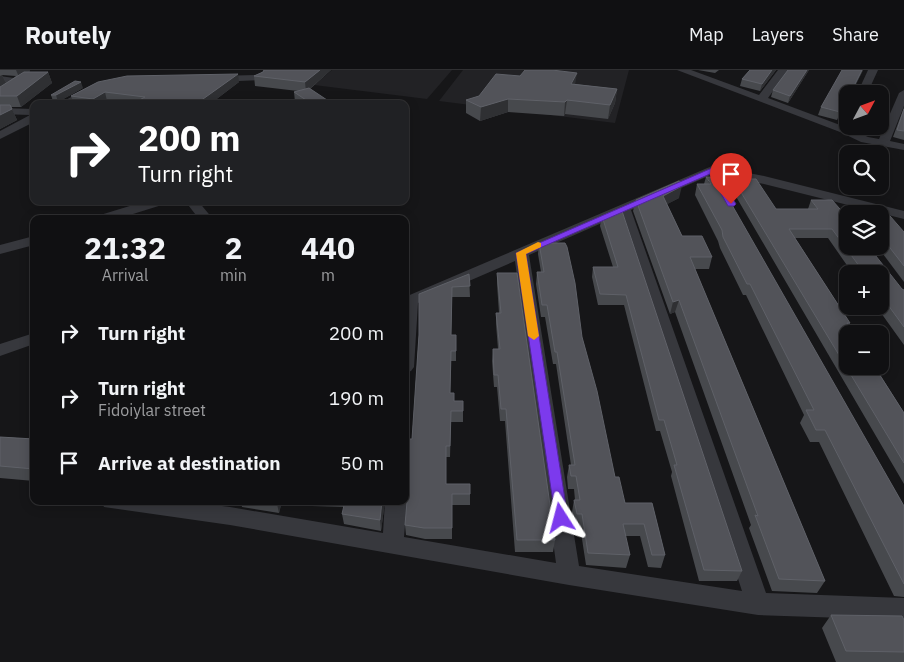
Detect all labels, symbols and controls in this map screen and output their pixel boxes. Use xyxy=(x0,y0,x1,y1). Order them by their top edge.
text: Routely xyxy=(25,19,111,51)
text: Map xyxy=(689,23,724,46)
text: Layers xyxy=(752,23,804,46)
text: Share xyxy=(832,23,879,46)
north arrow xyxy=(839,85,889,135)
map controls xyxy=(839,85,889,375)
text: 200 m xyxy=(138,115,241,161)
icon: right xyxy=(55,120,120,185)
button: search xyxy=(839,145,889,195)
pin xyxy=(710,153,752,204)
text: Turn right xyxy=(138,159,233,188)
icon: arrive xyxy=(717,160,745,188)
button: layers xyxy=(839,205,889,255)
text: 21:32 xyxy=(84,228,166,267)
text: 2 xyxy=(224,228,242,267)
text: 440 xyxy=(301,228,355,267)
text: Arrival xyxy=(102,265,148,285)
text: min xyxy=(220,265,247,285)
text: m xyxy=(321,265,335,285)
button: + xyxy=(839,265,889,315)
icon: right xyxy=(55,319,83,347)
text: Turn right xyxy=(98,321,185,345)
text: 200 m xyxy=(329,321,384,345)
button: − xyxy=(839,325,889,375)
text: Turn right xyxy=(98,376,185,400)
icon: right xyxy=(55,384,83,412)
text: 190 m xyxy=(329,386,384,410)
text: Fidoiylar street xyxy=(98,400,206,420)
icon: arrive xyxy=(55,449,83,477)
text: Arrive at destination xyxy=(98,451,281,475)
text: 50 m xyxy=(340,451,384,475)
position arrow xyxy=(534,491,586,543)

